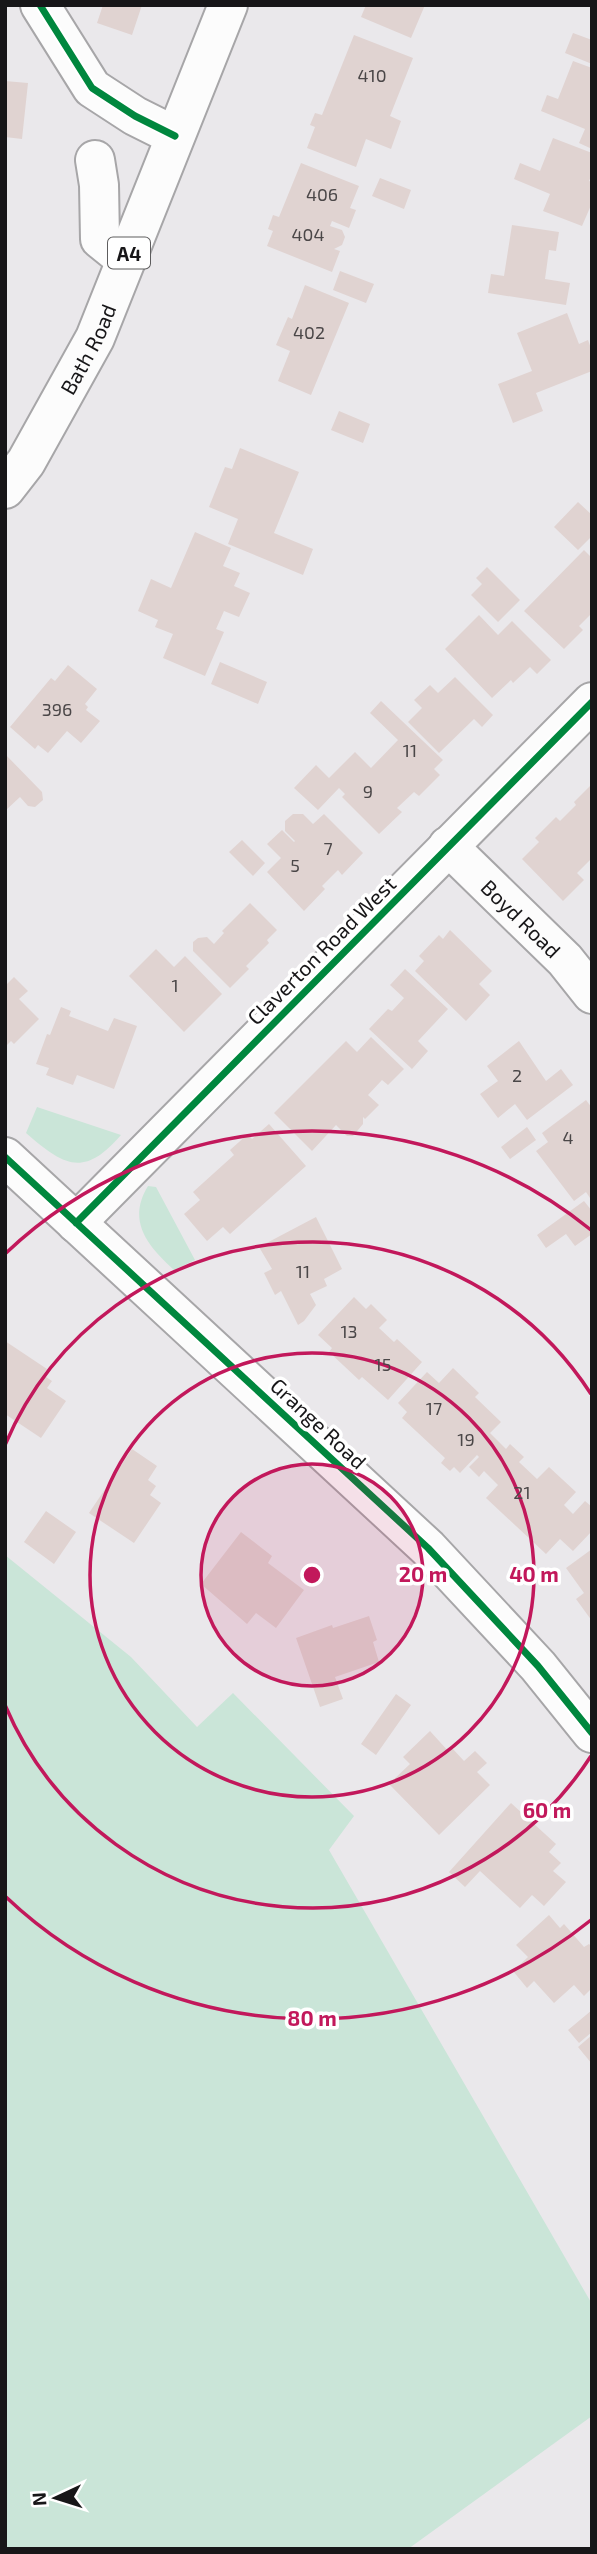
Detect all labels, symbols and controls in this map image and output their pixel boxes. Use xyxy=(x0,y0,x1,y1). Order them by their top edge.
house number: 410 xyxy=(357,64,387,86)
house number: 406 xyxy=(306,183,338,205)
house number: 404 xyxy=(292,223,325,245)
road number: A4 xyxy=(108,238,150,268)
street label: Bath Road xyxy=(54,300,120,398)
house number: 402 xyxy=(293,321,325,343)
house number: 396 xyxy=(42,698,72,720)
house number: 11 xyxy=(403,739,417,761)
house number: 9 xyxy=(363,780,373,802)
house number: 7 xyxy=(323,837,333,859)
house number: 5 xyxy=(290,854,300,876)
street label: Claverton Road West xyxy=(242,871,400,1029)
street label: Boyd Road xyxy=(477,874,567,962)
house number: 1 xyxy=(171,974,179,996)
house number: 2 xyxy=(512,1064,522,1086)
house number: 4 xyxy=(562,1126,574,1148)
house number: 11 xyxy=(296,1260,310,1282)
house number: 13 xyxy=(340,1320,358,1342)
house number: 15 xyxy=(375,1353,391,1375)
street label: Grange Road xyxy=(266,1372,372,1474)
house number: 17 xyxy=(426,1397,442,1419)
house number: 19 xyxy=(457,1428,475,1450)
house number: 21 xyxy=(513,1481,531,1503)
text: 20 m xyxy=(399,1561,447,1586)
text: 40 m xyxy=(509,1561,559,1586)
centre of rings xyxy=(300,1563,324,1587)
text: 60 m xyxy=(523,1797,571,1822)
text: 80 m xyxy=(287,2005,337,2030)
north arrow xyxy=(21,2463,91,2533)
text: N xyxy=(27,2492,50,2507)

